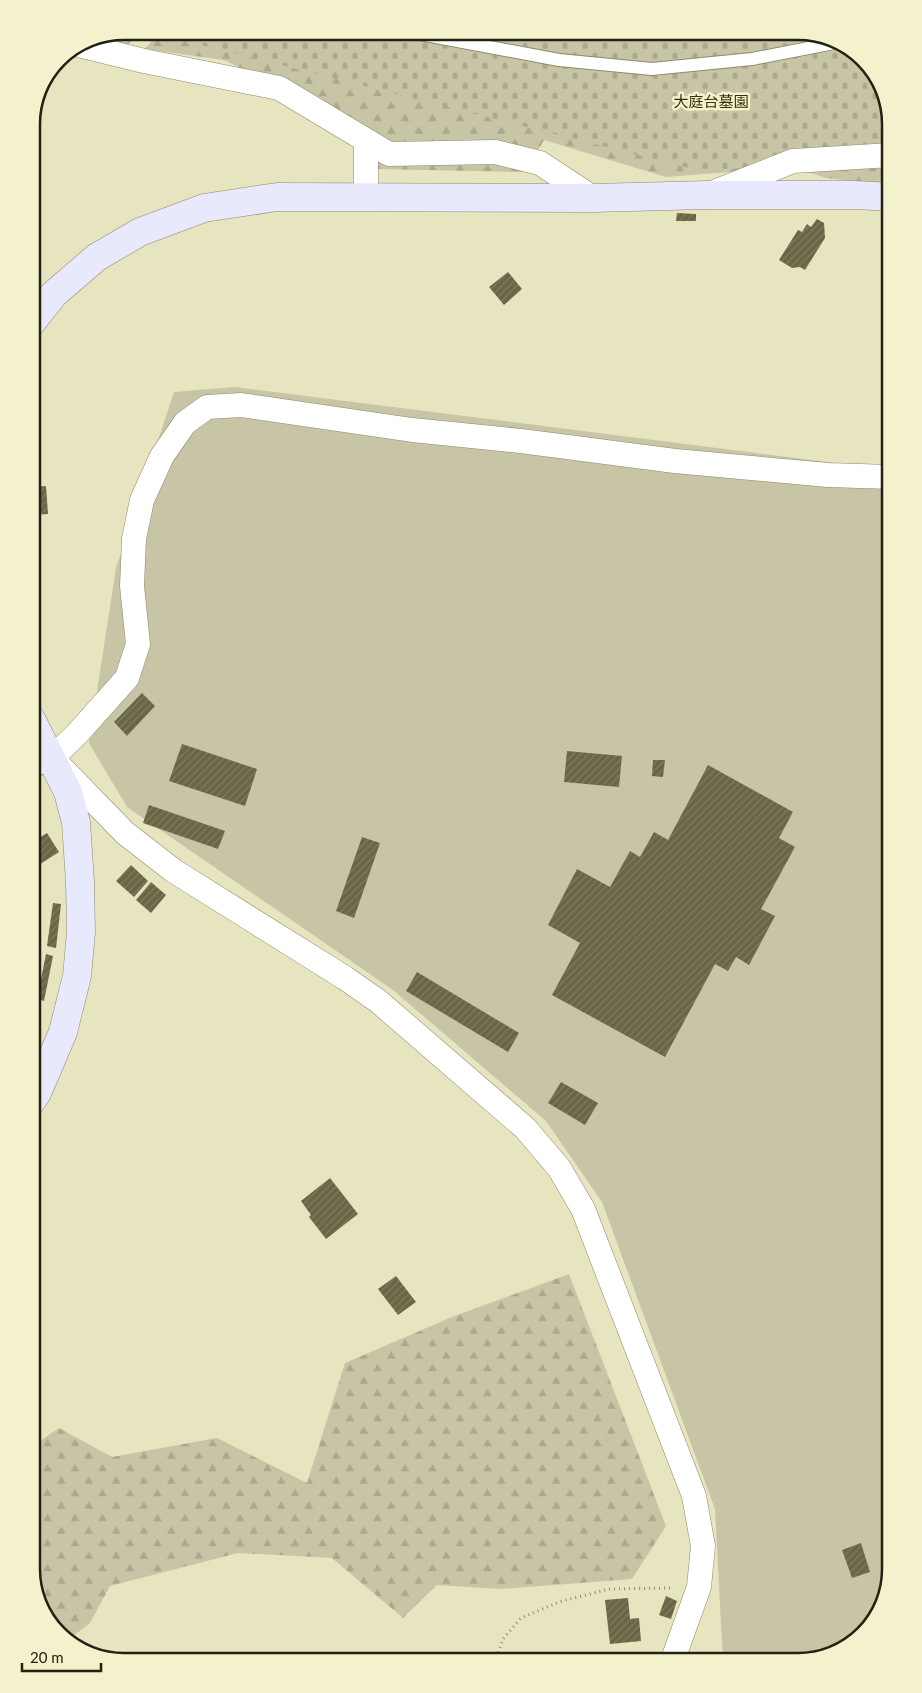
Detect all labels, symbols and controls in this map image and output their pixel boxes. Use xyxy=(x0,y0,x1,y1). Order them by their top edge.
park label: 大庭台墓園 xyxy=(673,92,749,110)
scale bar xyxy=(22,1640,101,1672)
text: 20 m xyxy=(30,1648,64,1666)

